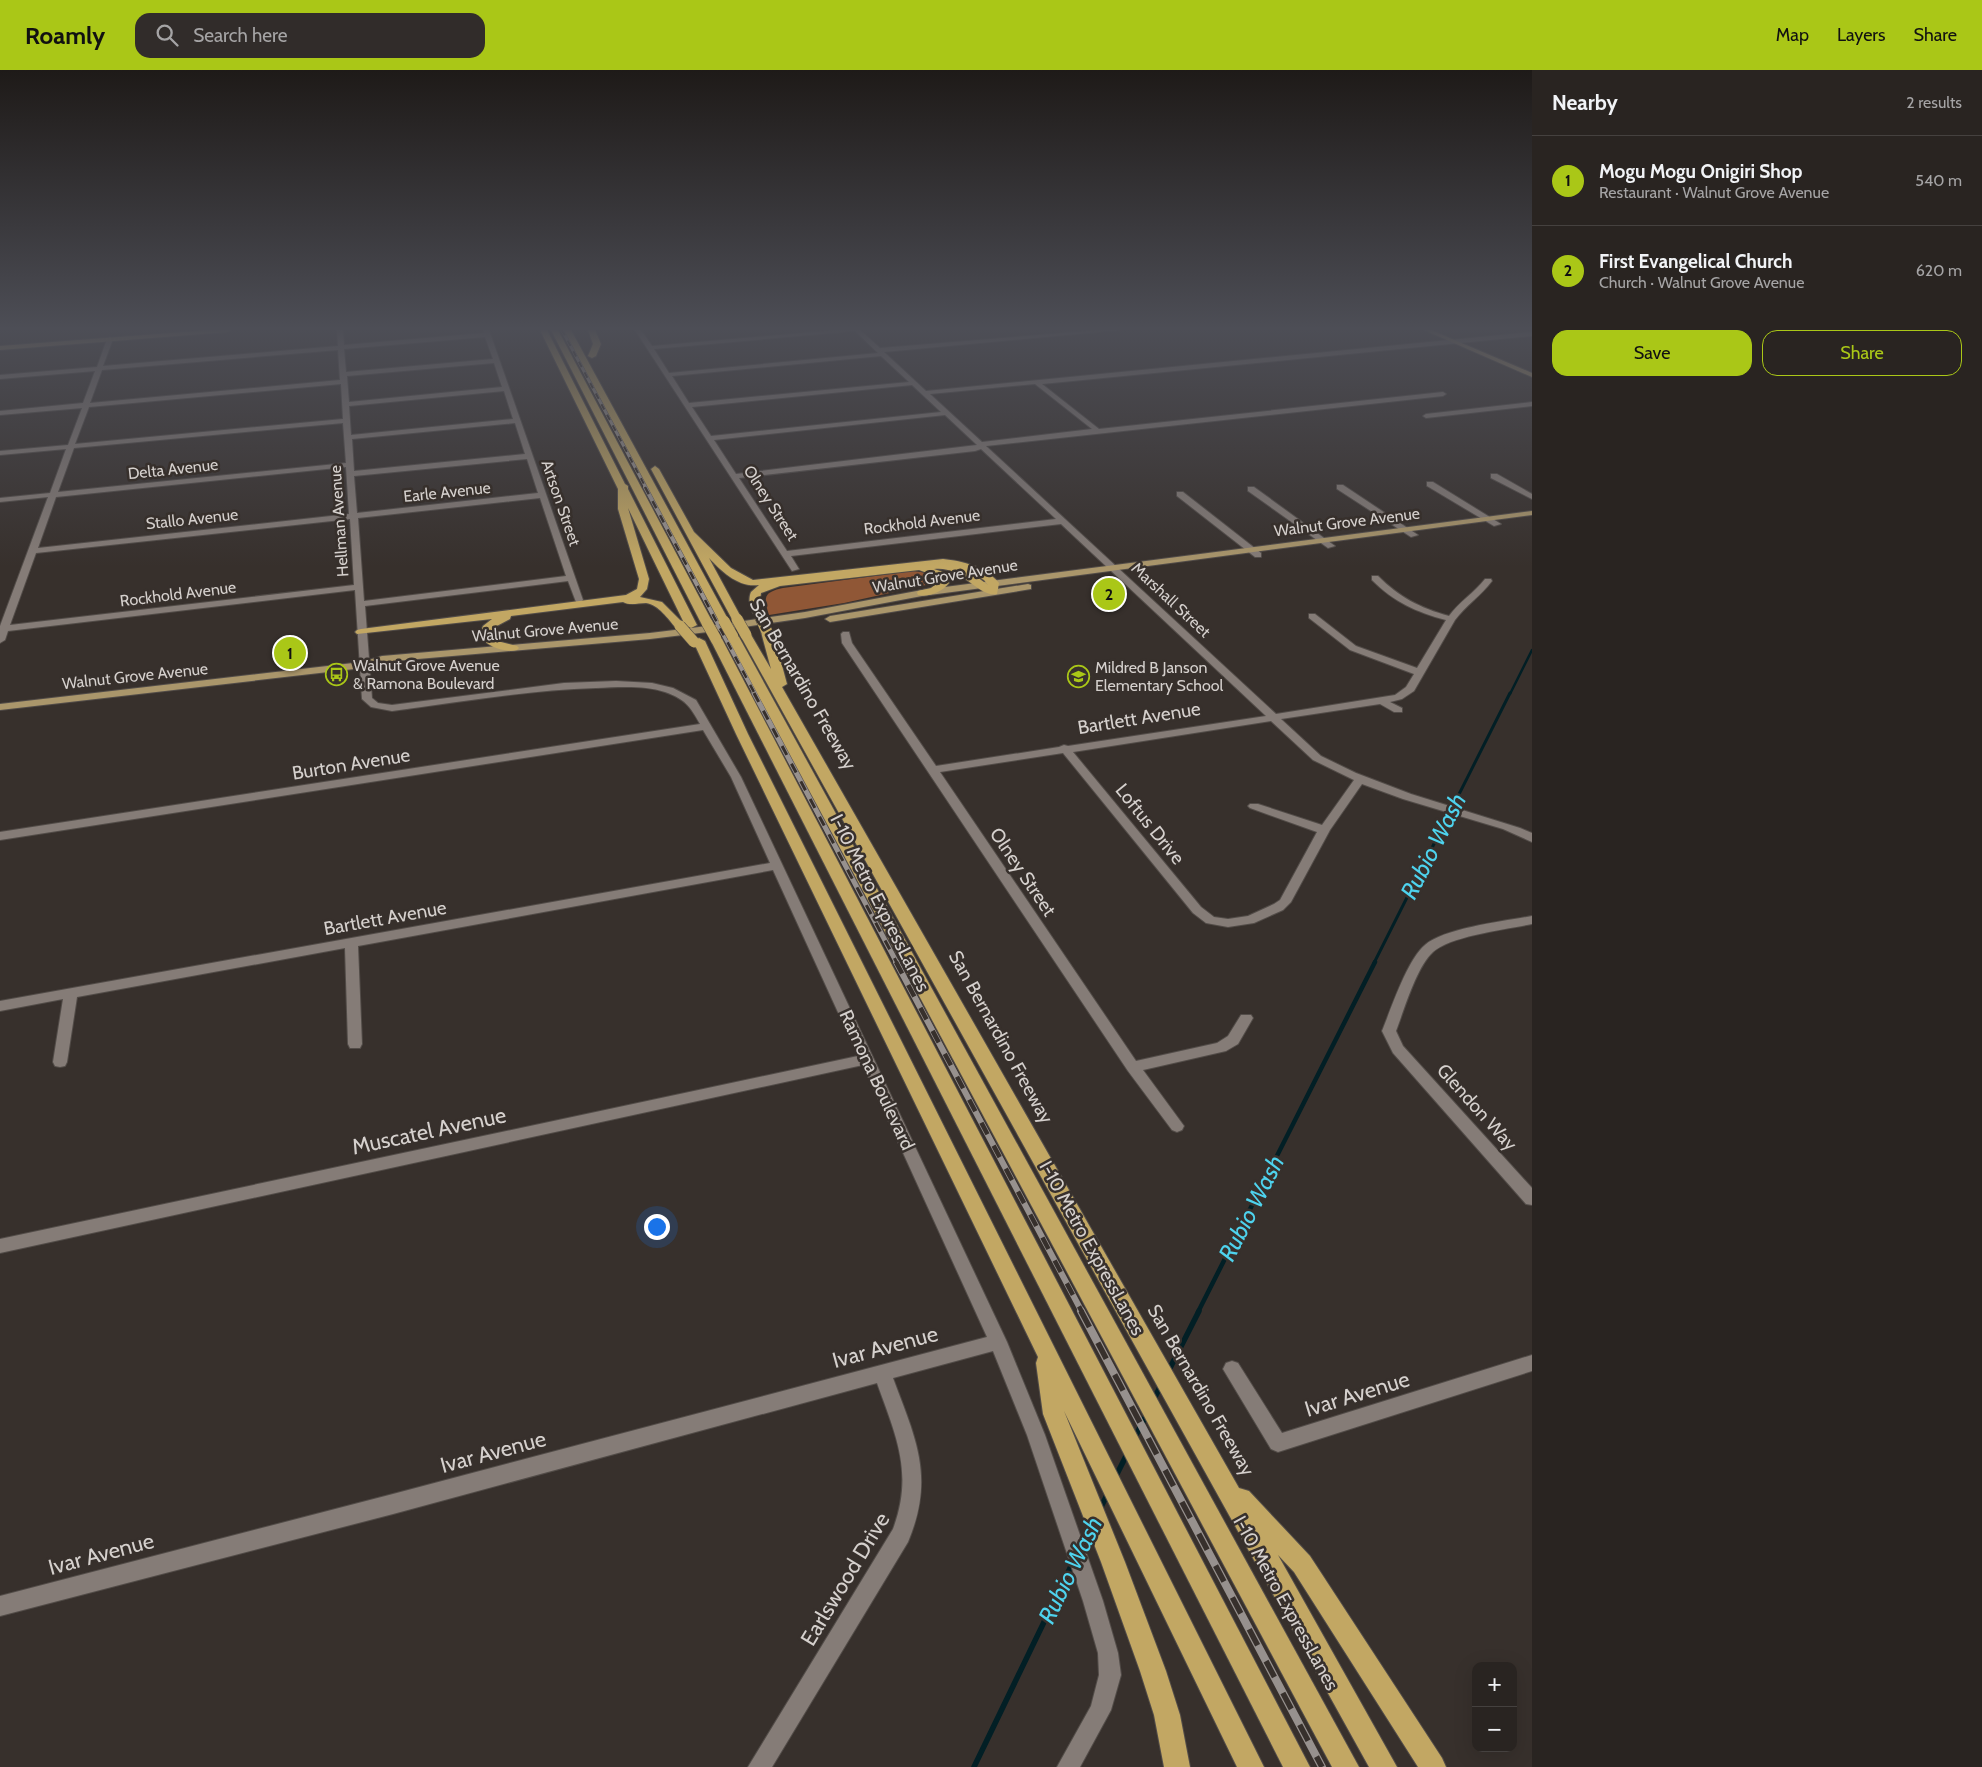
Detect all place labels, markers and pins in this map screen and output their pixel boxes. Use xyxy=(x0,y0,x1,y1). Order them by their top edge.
pin: 2 xyxy=(1093,575,1125,613)
pin: 1 xyxy=(274,634,306,672)
place label: Walnut Grove Avenue & Ramona Boulevard xyxy=(353,656,500,693)
place label: Mildred B Janson Elementary School xyxy=(1095,658,1223,695)
bus stop icon: Walnut Grove Avenue & Ramona Boulevard xyxy=(325,662,349,686)
school or university icon: Mildred B Janson Elementary School xyxy=(1067,664,1091,688)

